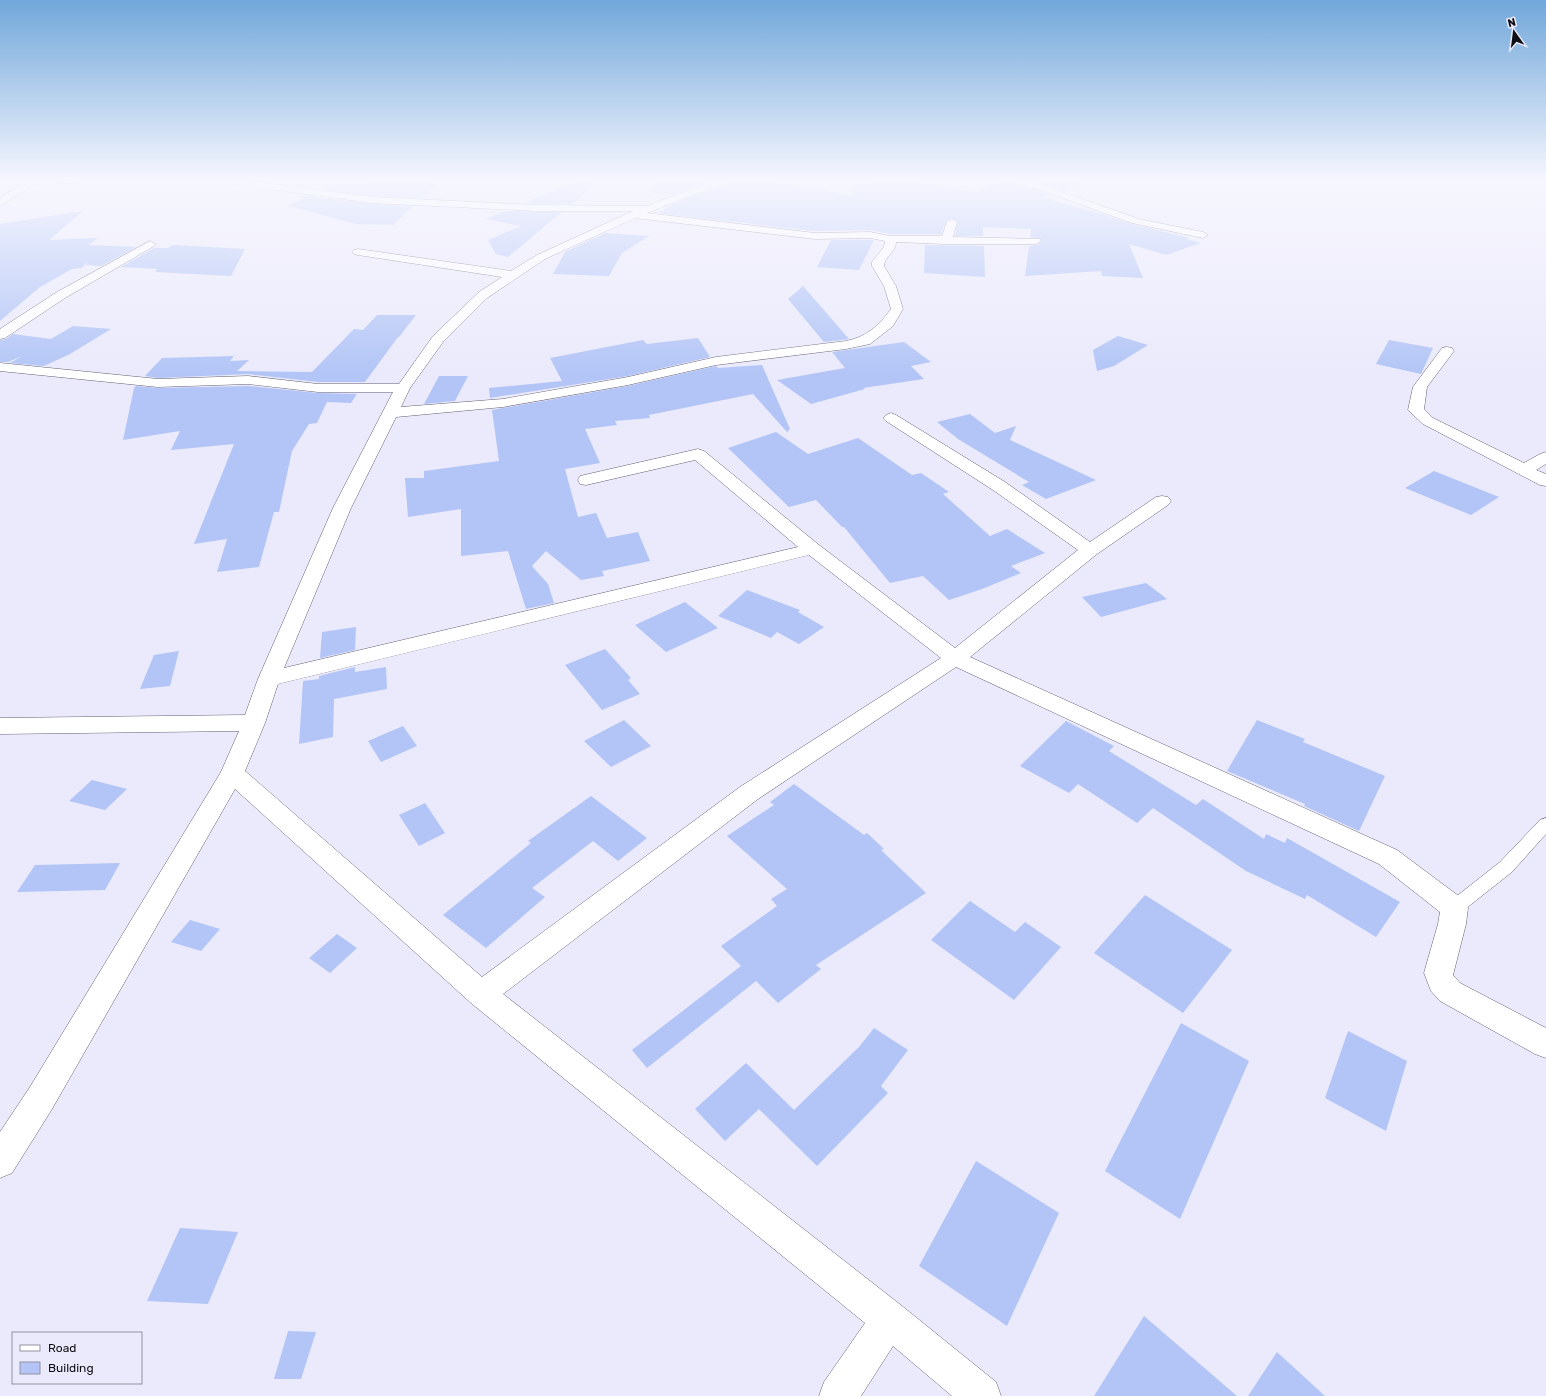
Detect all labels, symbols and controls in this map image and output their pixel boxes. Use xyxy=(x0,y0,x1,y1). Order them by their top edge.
north arrow xyxy=(1494,12,1534,52)
text: N xyxy=(1506,15,1517,30)
legend xyxy=(12,1332,142,1384)
text: Road xyxy=(48,1341,76,1355)
text: Building xyxy=(48,1361,94,1375)

